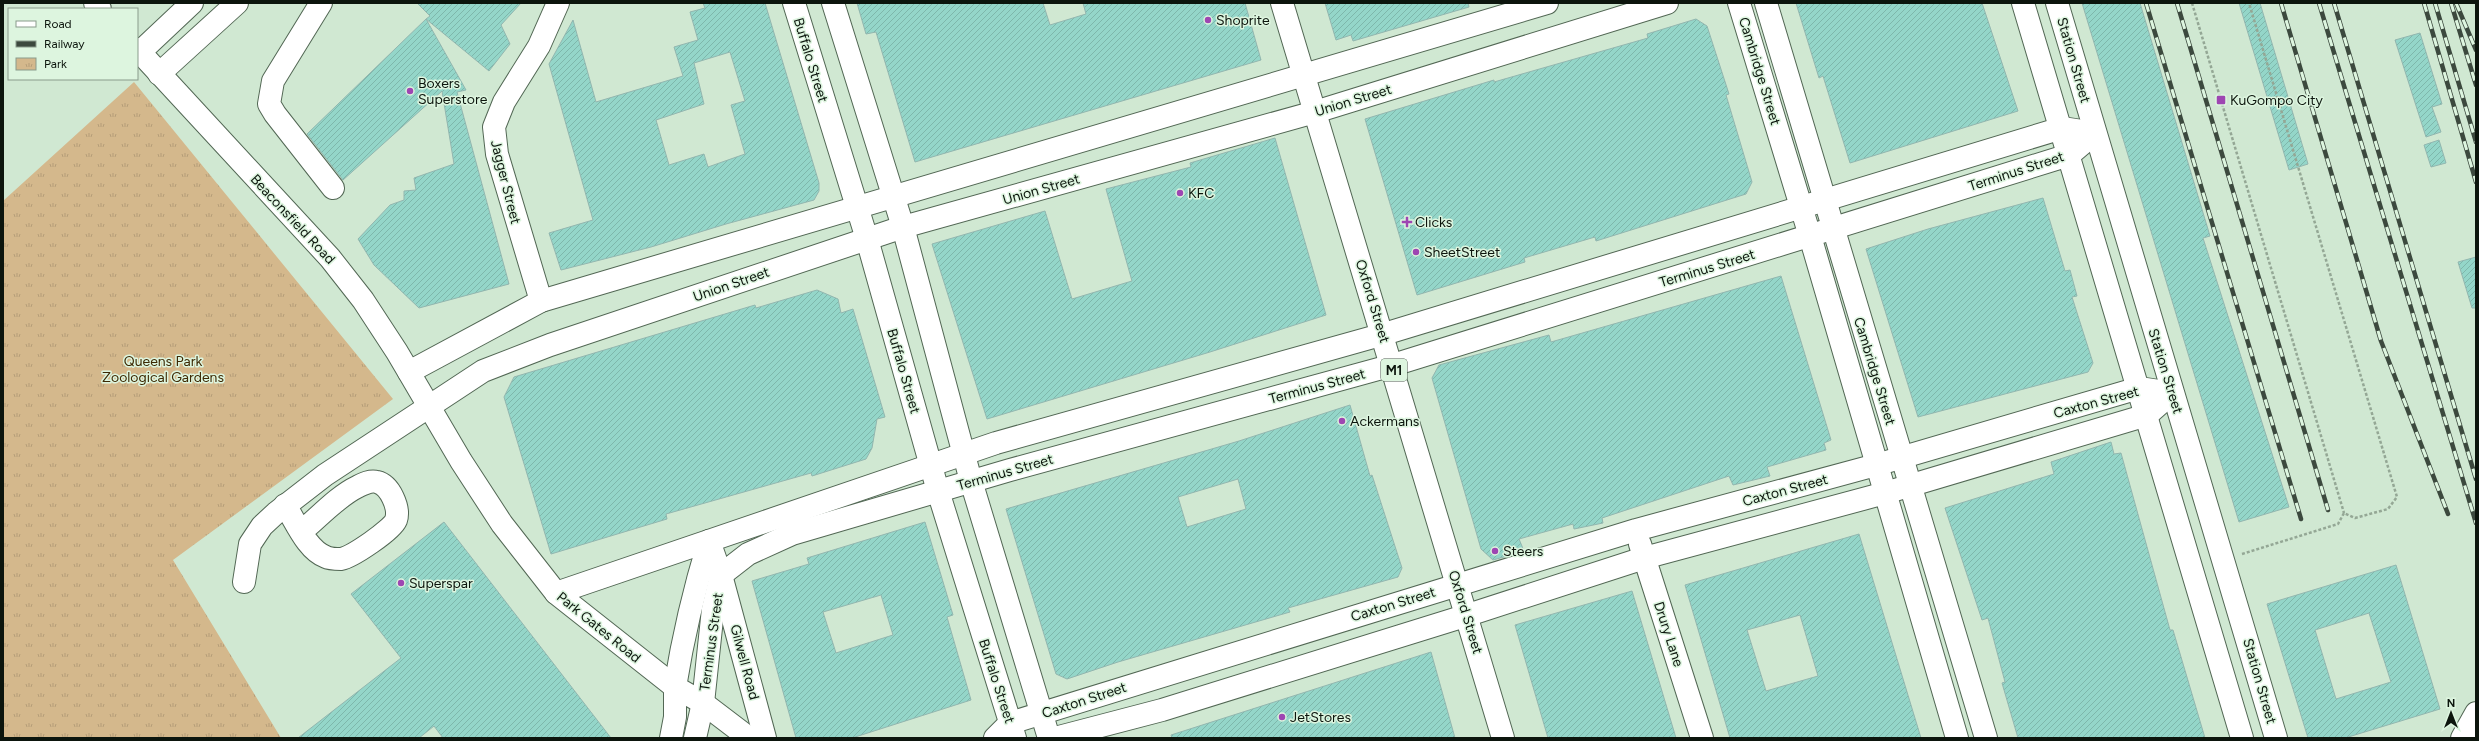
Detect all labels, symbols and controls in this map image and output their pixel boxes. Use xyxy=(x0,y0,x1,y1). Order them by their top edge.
legend xyxy=(8,8,138,80)
place label: Shoprite xyxy=(1216,12,1270,29)
marker: Shoprite xyxy=(1203,15,1213,25)
street label: Cambridge Street xyxy=(1735,15,1784,127)
street label: Station Street xyxy=(2053,15,2094,105)
street label: Buffalo Street xyxy=(790,16,831,105)
text: Road xyxy=(44,17,72,31)
text: Railway xyxy=(44,37,85,51)
text: Park xyxy=(44,57,67,71)
place label: Boxers Superstore xyxy=(418,75,488,108)
street label: Union Street xyxy=(1313,81,1394,120)
marker: Boxers Superstore xyxy=(405,86,415,96)
place label: KuGompo City xyxy=(2230,92,2323,109)
marker: KuGompo City xyxy=(2215,94,2227,106)
street label: Jagger Street xyxy=(487,138,524,226)
street label: Terminus Street xyxy=(1966,148,2066,195)
street label: Union Street xyxy=(1001,170,1082,209)
street label: Beaconsfield Road xyxy=(247,171,339,268)
place label: KFC xyxy=(1188,185,1214,202)
marker: KFC xyxy=(1175,188,1185,198)
place label: Clicks xyxy=(1415,214,1452,231)
marker: Clicks xyxy=(1402,217,1412,227)
place label: SheetStreet xyxy=(1424,244,1500,261)
street label: Terminus Street xyxy=(1657,246,1757,291)
marker: SheetStreet xyxy=(1411,247,1421,257)
street label: Oxford Street xyxy=(1352,257,1393,345)
street label: Union Street xyxy=(691,263,772,305)
street label: Cambridge Street xyxy=(1850,315,1899,427)
street label: Buffalo Street xyxy=(883,327,924,416)
street label: Station Street xyxy=(2145,327,2187,416)
park label: Queens Park Zoological Gardens xyxy=(102,353,224,386)
road number: M1 xyxy=(1381,359,1407,381)
street label: Terminus Street xyxy=(1267,365,1367,408)
street label: Caxton Street xyxy=(2052,383,2141,422)
place label: Ackermans xyxy=(1350,413,1419,430)
marker: Ackermans xyxy=(1337,416,1347,426)
street label: Terminus Street xyxy=(955,451,1055,494)
street label: Caxton Street xyxy=(1741,471,1830,510)
place label: Steers xyxy=(1503,543,1543,560)
marker: Steers xyxy=(1490,546,1500,556)
street label: Oxford Street xyxy=(1445,568,1486,656)
place label: Superspar xyxy=(409,575,473,592)
marker: Superspar xyxy=(396,578,406,588)
street label: Caxton Street xyxy=(1349,584,1438,625)
street label: Park Gates Road xyxy=(553,588,644,666)
street label: Terminus Street xyxy=(696,592,727,692)
street label: Drury Lane xyxy=(1650,599,1687,669)
street label: Gilwell Road xyxy=(726,623,763,702)
street label: Station Street xyxy=(2239,636,2280,726)
street label: Buffalo Street xyxy=(975,637,1018,725)
street label: Caxton Street xyxy=(1040,679,1129,722)
north arrow xyxy=(2431,693,2471,733)
text: N xyxy=(2447,697,2455,710)
place label: JetStores xyxy=(1290,709,1351,726)
marker: JetStores xyxy=(1277,712,1287,722)

